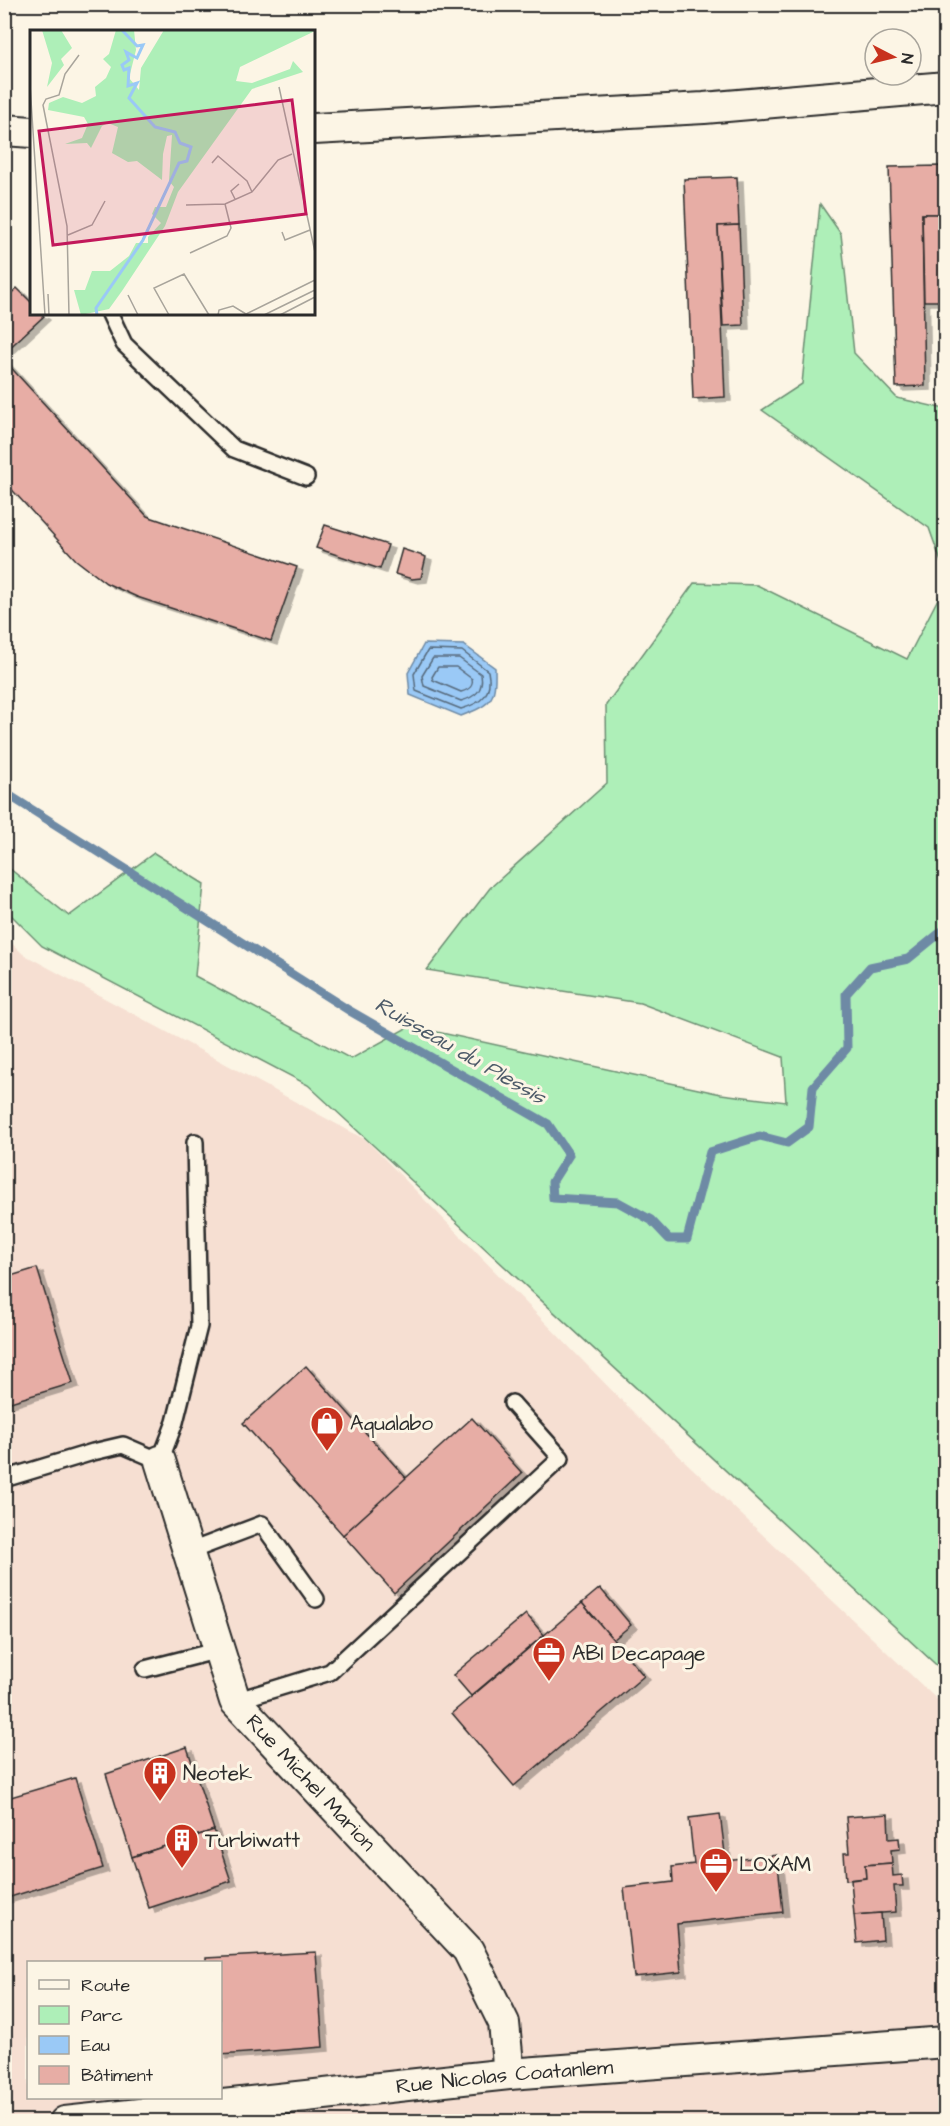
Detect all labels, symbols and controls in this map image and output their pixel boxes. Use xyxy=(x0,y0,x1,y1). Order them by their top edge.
north arrow xyxy=(863,27,923,87)
inset map xyxy=(30,30,315,315)
text: N xyxy=(895,52,918,65)
water label: Ruisseau du Plessis xyxy=(369,989,552,1113)
shop icon: Aqualabo xyxy=(309,1405,345,1452)
place label: Aqualabo xyxy=(350,1409,433,1438)
office icon: ABI Decapage xyxy=(531,1635,567,1682)
place label: ABI Decapage xyxy=(572,1639,706,1670)
street label: Rue Michel Marion xyxy=(240,1708,383,1857)
building icon: Neotek xyxy=(142,1755,178,1802)
place label: Neotek xyxy=(183,1759,252,1788)
building icon: Turbiwatt xyxy=(164,1822,200,1869)
place label: Turbiwatt xyxy=(205,1826,300,1855)
office icon: LOXAM xyxy=(698,1846,734,1893)
place label: LOXAM xyxy=(739,1850,811,1879)
legend xyxy=(27,1961,222,2099)
text: Route xyxy=(81,1973,130,1998)
text: Parc xyxy=(81,2003,123,2028)
text: Eau xyxy=(81,2033,110,2058)
street label: Rue Nicolas Coatanlem xyxy=(395,2052,615,2101)
text: Bâtiment xyxy=(81,2063,154,2088)

